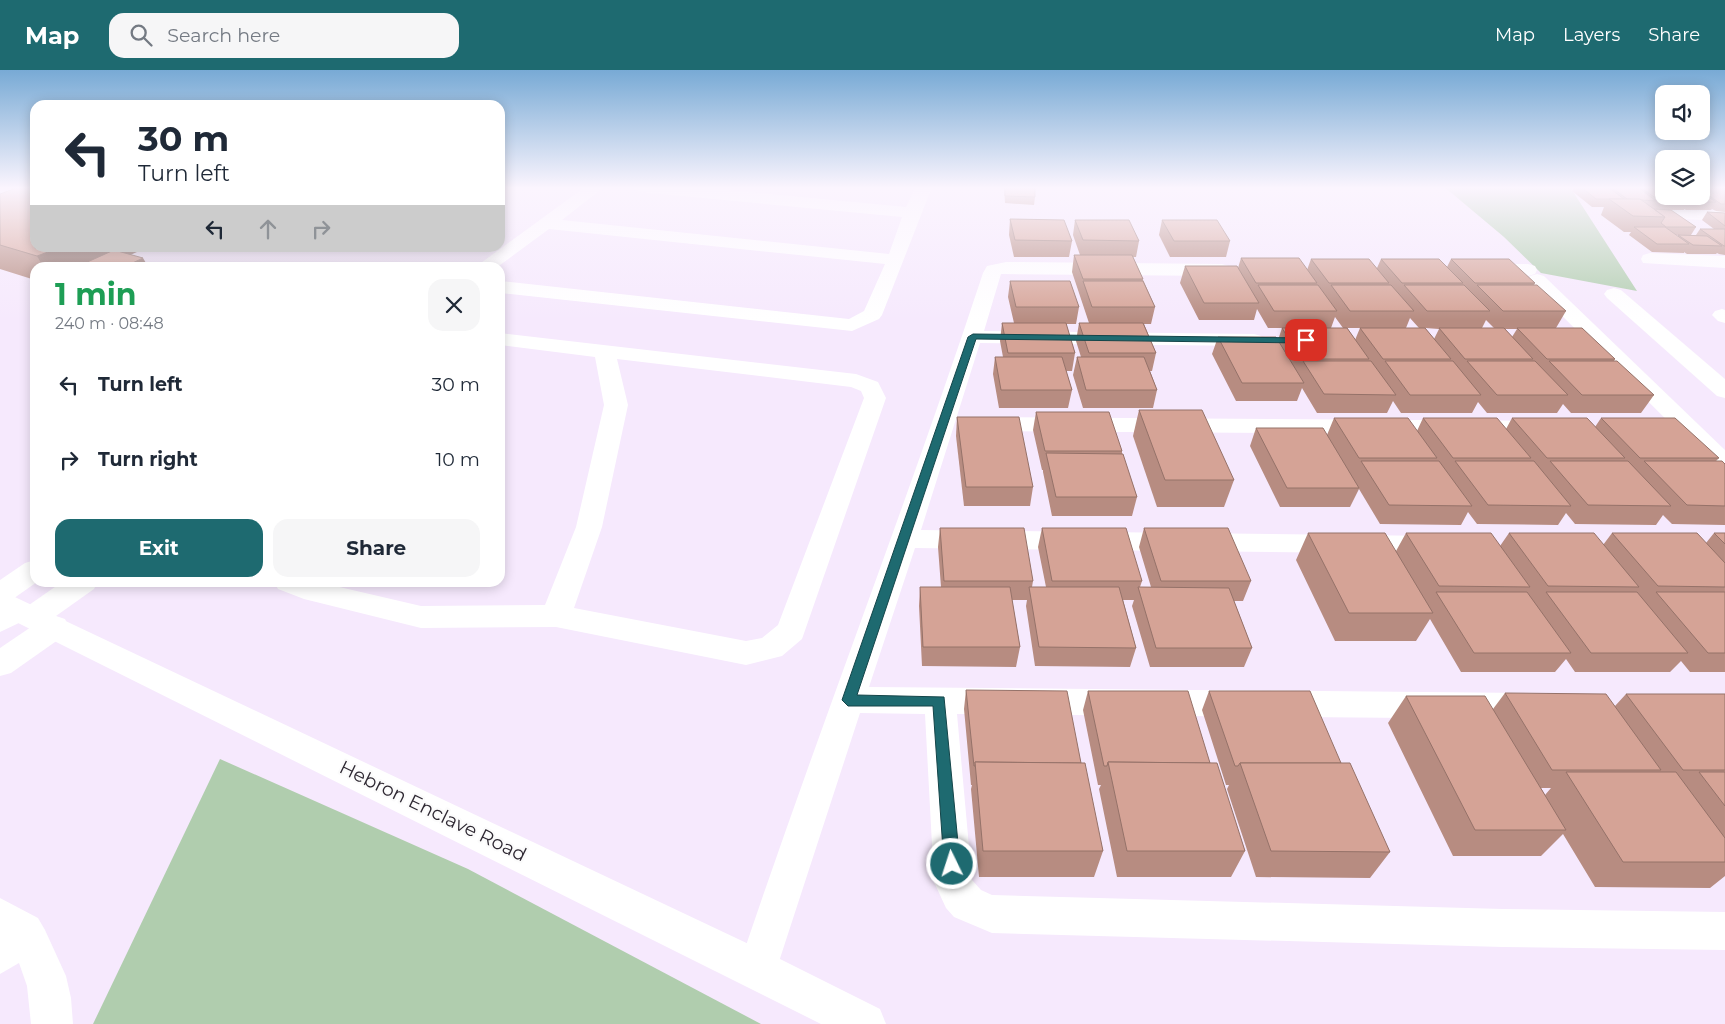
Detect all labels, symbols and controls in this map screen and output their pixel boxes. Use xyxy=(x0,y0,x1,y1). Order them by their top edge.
search box xyxy=(109,13,459,58)
text: Map xyxy=(25,21,79,50)
icon: search xyxy=(127,21,155,49)
text: Search here xyxy=(167,24,280,47)
text: Map xyxy=(1495,24,1535,46)
text: Layers xyxy=(1563,24,1620,46)
text: Share xyxy=(1648,24,1700,46)
map controls xyxy=(1655,85,1710,205)
button: sound xyxy=(1655,85,1710,140)
text: 30 m xyxy=(138,117,229,160)
icon: left xyxy=(55,120,120,185)
button: layers xyxy=(1655,150,1710,205)
text: Turn left xyxy=(138,160,230,187)
icon: left xyxy=(201,215,229,243)
icon: ahead xyxy=(254,215,282,243)
icon: right xyxy=(307,215,335,243)
text: 1 min xyxy=(55,276,136,313)
button: close xyxy=(428,279,480,331)
text: 240 m · 08:48 xyxy=(55,314,164,333)
pin xyxy=(1285,319,1327,361)
icon: arrive xyxy=(1292,326,1320,354)
icon: left xyxy=(55,371,83,399)
text: Turn left xyxy=(98,373,183,396)
text: 30 m xyxy=(432,373,480,396)
icon: right xyxy=(55,446,83,474)
text: Turn right xyxy=(98,448,198,471)
text: 10 m xyxy=(435,448,480,471)
button: Exit xyxy=(55,519,263,577)
button: Share xyxy=(273,519,480,577)
street label: Hebron Enclave Road xyxy=(336,756,530,866)
position arrow xyxy=(925,837,977,889)

